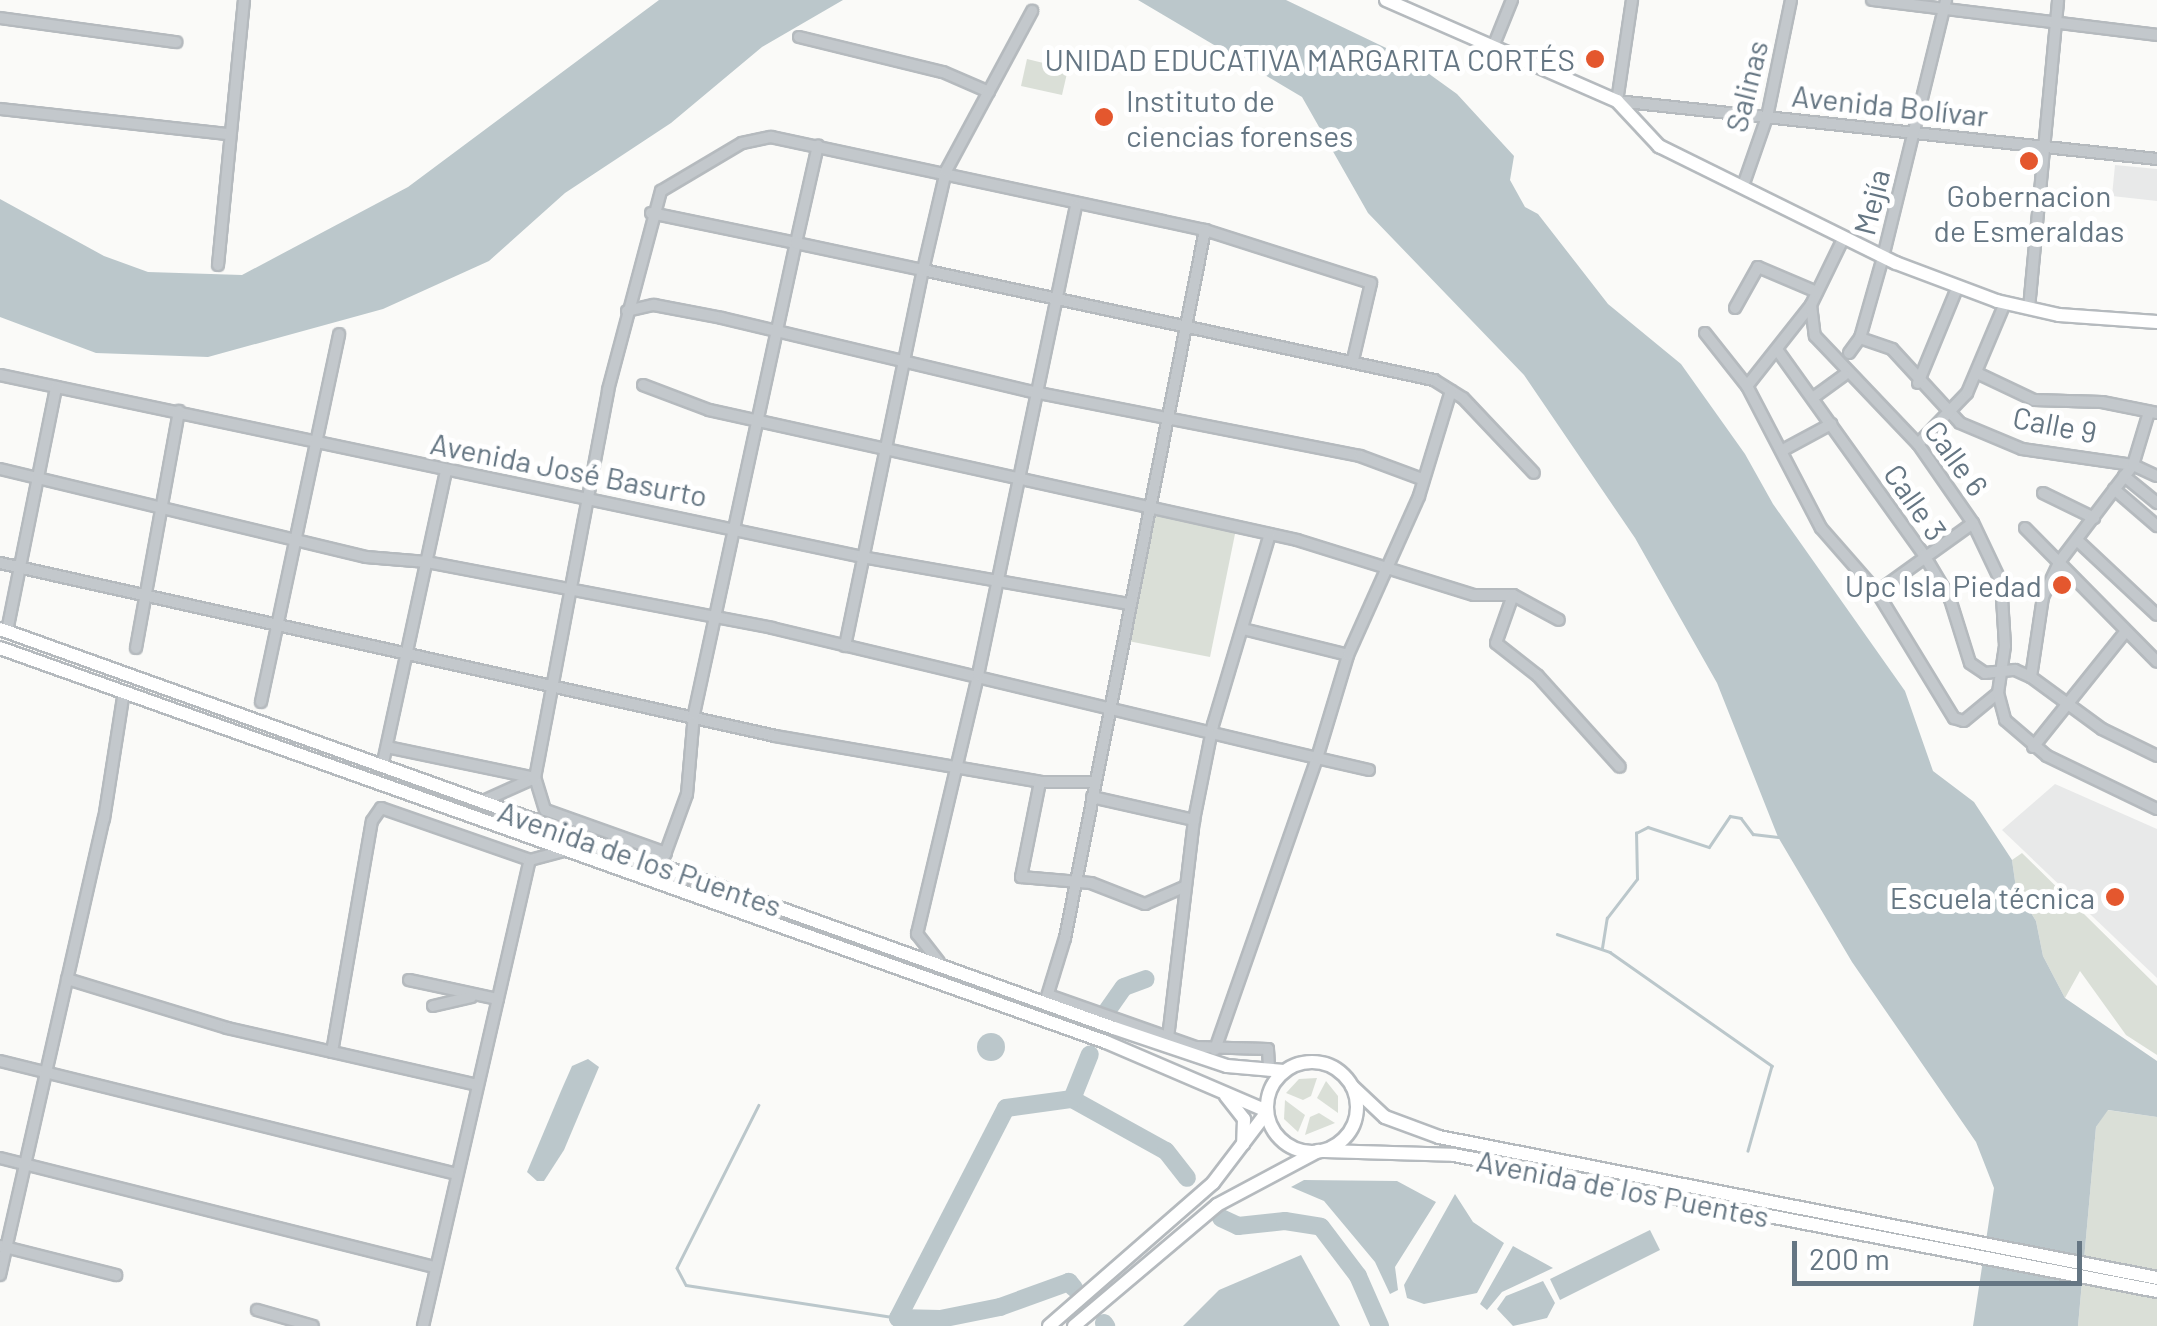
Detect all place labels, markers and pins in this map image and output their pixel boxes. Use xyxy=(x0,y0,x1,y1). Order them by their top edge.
place label: UNIDAD EDUCATIVA MARGARITA CORTÉS xyxy=(1045,41,1575,77)
marker: UNIDAD EDUCATIVA MARGARITA CORTÉS xyxy=(1584,48,1606,70)
place label: Instituto de ciencias forenses xyxy=(1126,82,1353,152)
marker: Instituto de ciencias forenses xyxy=(1091,104,1117,130)
marker: Gobernacion de Esmeraldas xyxy=(2018,150,2040,172)
place label: Gobernacion de Esmeraldas xyxy=(1934,177,2124,248)
place label: Upc Isla Piedad xyxy=(1845,567,2042,603)
marker: Upc Isla Piedad xyxy=(2051,574,2073,596)
place label: Escuela técnica xyxy=(1890,879,2095,915)
marker: Escuela técnica xyxy=(2104,886,2126,908)

